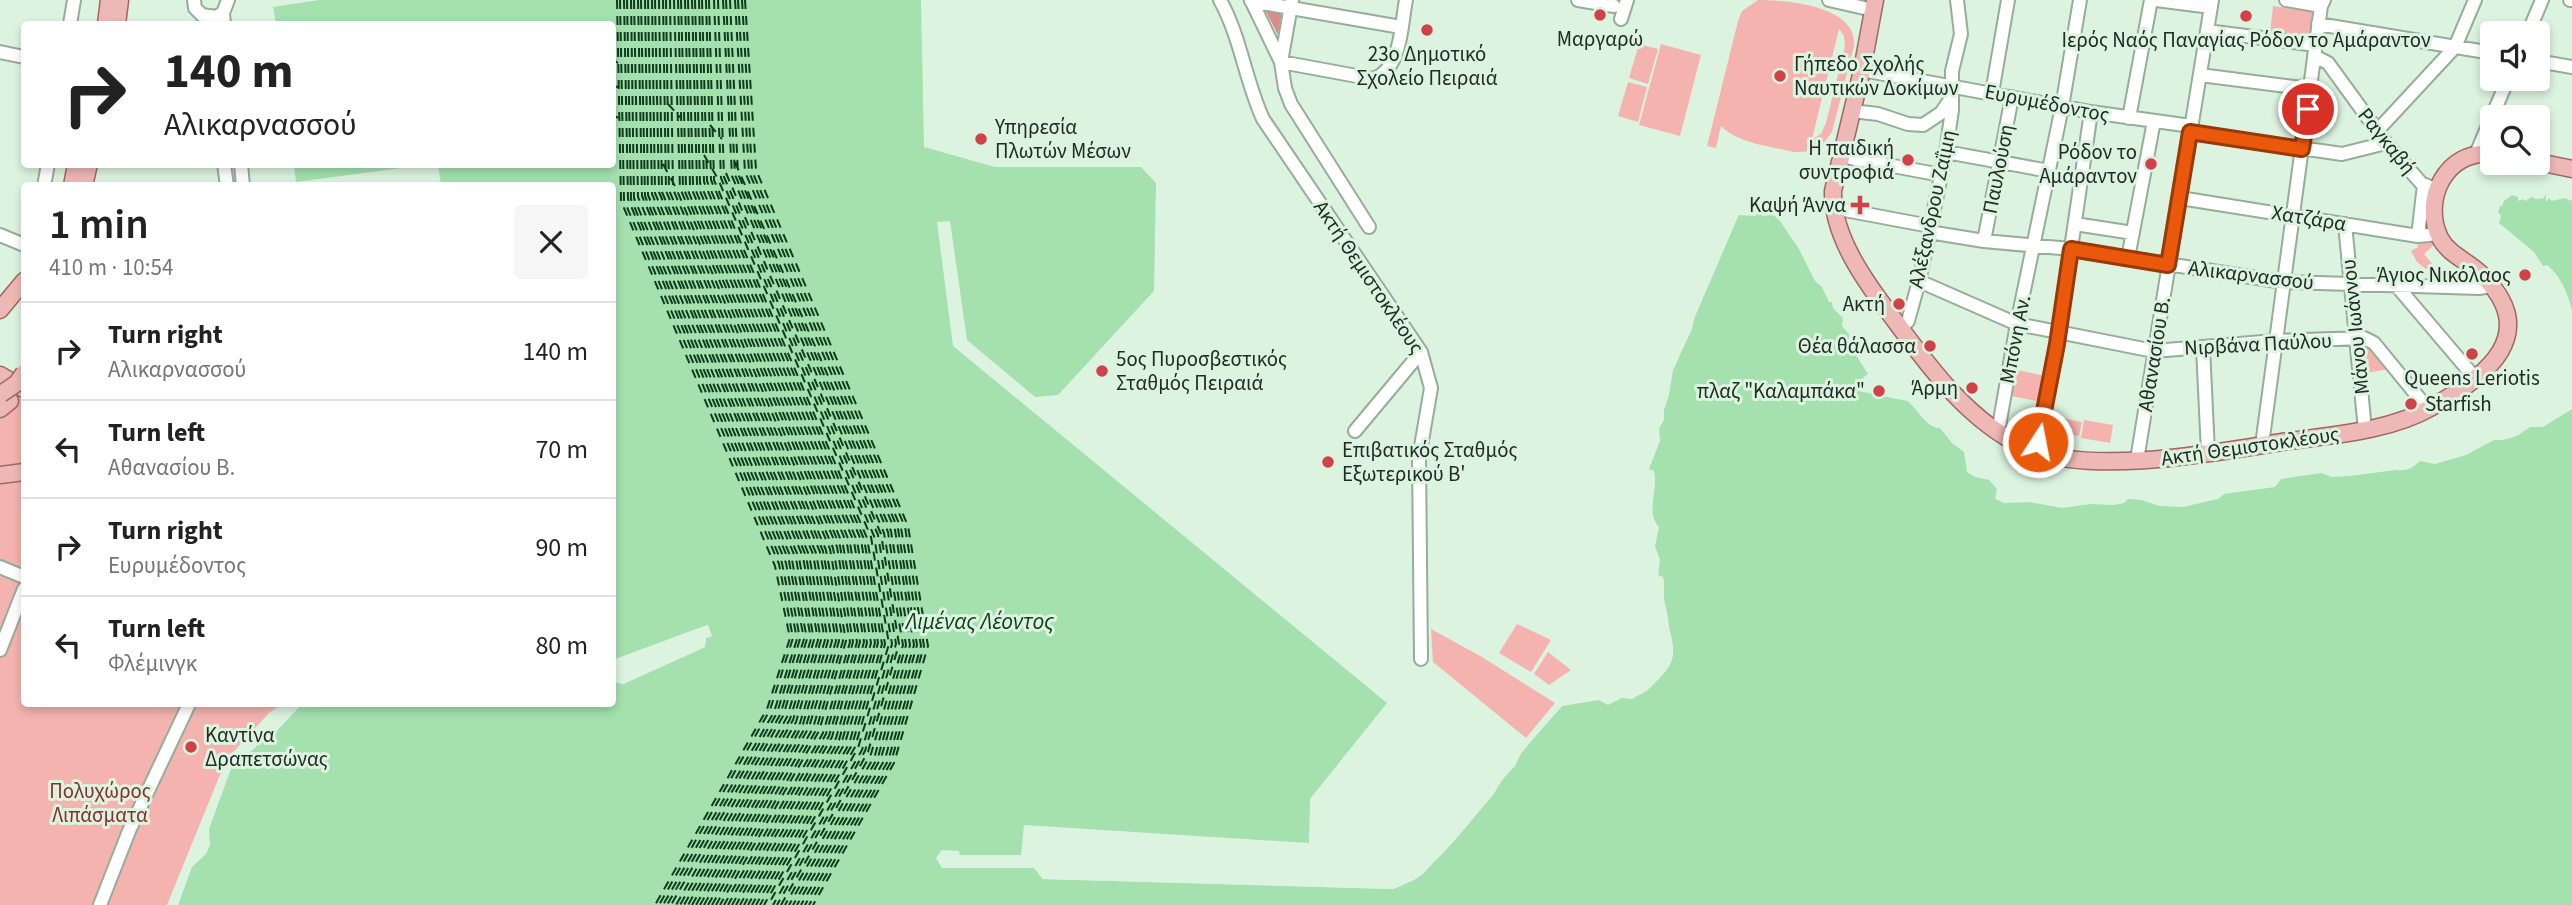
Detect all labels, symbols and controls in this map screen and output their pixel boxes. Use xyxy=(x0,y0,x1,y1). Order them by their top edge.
marker: Μαργαρώ xyxy=(1592,7,1608,23)
marker: Ιερός Ναός Παναγίας Ρόδον το Αμάραντον xyxy=(2238,8,2254,24)
map controls xyxy=(2480,21,2550,175)
button: sound xyxy=(2480,21,2550,91)
marker: 23ο Δημοτικό Σχολείο Πειραιά xyxy=(1419,22,1435,38)
place label: Μαργαρώ xyxy=(1557,24,1643,54)
place label: Ιερός Ναός Παναγίας Ρόδον το Αμάραντον xyxy=(2061,25,2431,55)
text: 140 m xyxy=(164,37,293,107)
place label: 23ο Δημοτικό Σχολείο Πειραιά xyxy=(1357,39,1498,93)
icon: right xyxy=(49,49,140,140)
place label: Γήπεδο Σχολής Ναυτικών Δοκίμων xyxy=(1794,49,1958,103)
marker: Γήπεδο Σχολής Ναυτικών Δοκίμων xyxy=(1772,68,1788,84)
street label: Ευρυμέδοντος xyxy=(1982,76,2112,130)
pin xyxy=(2278,79,2338,139)
icon: arrive xyxy=(2289,90,2327,128)
street label: Ραγκαβή xyxy=(2351,101,2423,181)
text: Αλικαρνασσού xyxy=(164,102,356,148)
button: search xyxy=(2480,105,2550,175)
place label: Υπηρεσία Πλωτών Μέσων xyxy=(994,112,1131,166)
street label: Παυλούση xyxy=(1975,122,2021,216)
street label: Αλέξανδρου Ζαΐμη xyxy=(1901,127,1963,291)
marker: Υπηρεσία Πλωτών Μέσων xyxy=(973,131,989,147)
place label: Η παιδική συντροφιά xyxy=(1799,133,1894,187)
place label: Ρόδον το Αμάραντον xyxy=(2039,137,2137,191)
marker: Η παιδική συντροφιά xyxy=(1900,152,1916,168)
marker: Ρόδον το Αμάραντον xyxy=(2143,156,2159,172)
place label: Καψή Άννα xyxy=(1749,190,1846,220)
street label: Ακτή Θεμιστοκλέους xyxy=(1306,194,1432,360)
text: 1 min xyxy=(49,195,149,255)
marker: Καψή Άννα xyxy=(1852,197,1868,213)
street label: Χατζάρα xyxy=(2270,197,2349,239)
button: close xyxy=(514,205,588,279)
text: 410 m · 10:54 xyxy=(49,251,173,284)
street label: Αλικαρνασσού xyxy=(2186,252,2316,298)
street label: Μάνου Ιωάννου xyxy=(2333,258,2377,396)
place label: Άγιος Νικόλαος xyxy=(2377,260,2511,290)
marker: Άγιος Νικόλαος xyxy=(2517,267,2533,283)
place label: Ακτή xyxy=(1843,289,1885,319)
street label: Μπόνη Αν. xyxy=(1992,292,2038,386)
street label: Αθανασίου Β. xyxy=(2130,294,2178,414)
marker: Ακτή xyxy=(1891,296,1907,312)
text: Turn right xyxy=(108,316,223,353)
street label: Νιρβάνα Παύλου xyxy=(2183,325,2333,363)
place label: Θέα θάλασσα xyxy=(1798,331,1916,361)
icon: right xyxy=(49,332,87,370)
text: 140 m xyxy=(522,333,588,370)
marker: Θέα θάλασσα xyxy=(1922,338,1938,354)
place label: 5ος Πυροσβεστικός Σταθμός Πειραιά xyxy=(1116,344,1287,398)
marker: Queens Leriotis xyxy=(2464,346,2480,362)
text: Αλικαρνασσού xyxy=(108,353,246,386)
marker: 5ος Πυροσβεστικός Σταθμός Πειραιά xyxy=(1094,363,1110,379)
place label: Queens Leriotis xyxy=(2404,363,2540,393)
place label: Άρμη xyxy=(1911,373,1958,403)
place label: πλαζ "Καλαμπάκα" xyxy=(1697,376,1865,406)
marker: Άρμη xyxy=(1964,380,1980,396)
marker: πλαζ "Καλαμπάκα" xyxy=(1871,383,1887,399)
place label: Starfish xyxy=(2425,389,2492,419)
marker: Starfish xyxy=(2403,396,2419,412)
position arrow xyxy=(2001,405,2075,479)
text: Turn left xyxy=(108,414,205,451)
street label: Ακτή Θεμιστοκλέους xyxy=(2159,419,2341,473)
icon: left xyxy=(49,430,87,468)
text: 70 m xyxy=(535,431,588,468)
place label: Επιβατικός Σταθμός Εξωτερικού Β' xyxy=(1342,435,1517,489)
text: Αθανασίου Β. xyxy=(108,451,235,484)
marker: Επιβατικός Σταθμός Εξωτερικού Β' xyxy=(1320,454,1336,470)
text: Turn right xyxy=(108,512,223,549)
icon: right xyxy=(49,528,87,566)
text: 90 m xyxy=(535,529,588,566)
text: Ευρυμέδοντος xyxy=(108,549,246,582)
water label: Λιμένας Λέοντος xyxy=(904,605,1054,638)
text: Turn left xyxy=(108,610,205,647)
icon: left xyxy=(49,626,87,664)
text: 80 m xyxy=(535,627,588,664)
text: Φλέμινγκ xyxy=(108,647,197,680)
place label: Καντίνα Δραπετσώνας xyxy=(205,720,328,774)
marker: Καντίνα Δραπετσώνας xyxy=(183,739,199,755)
park label: Πολυχώρος Λιπάσματα xyxy=(49,776,151,830)

